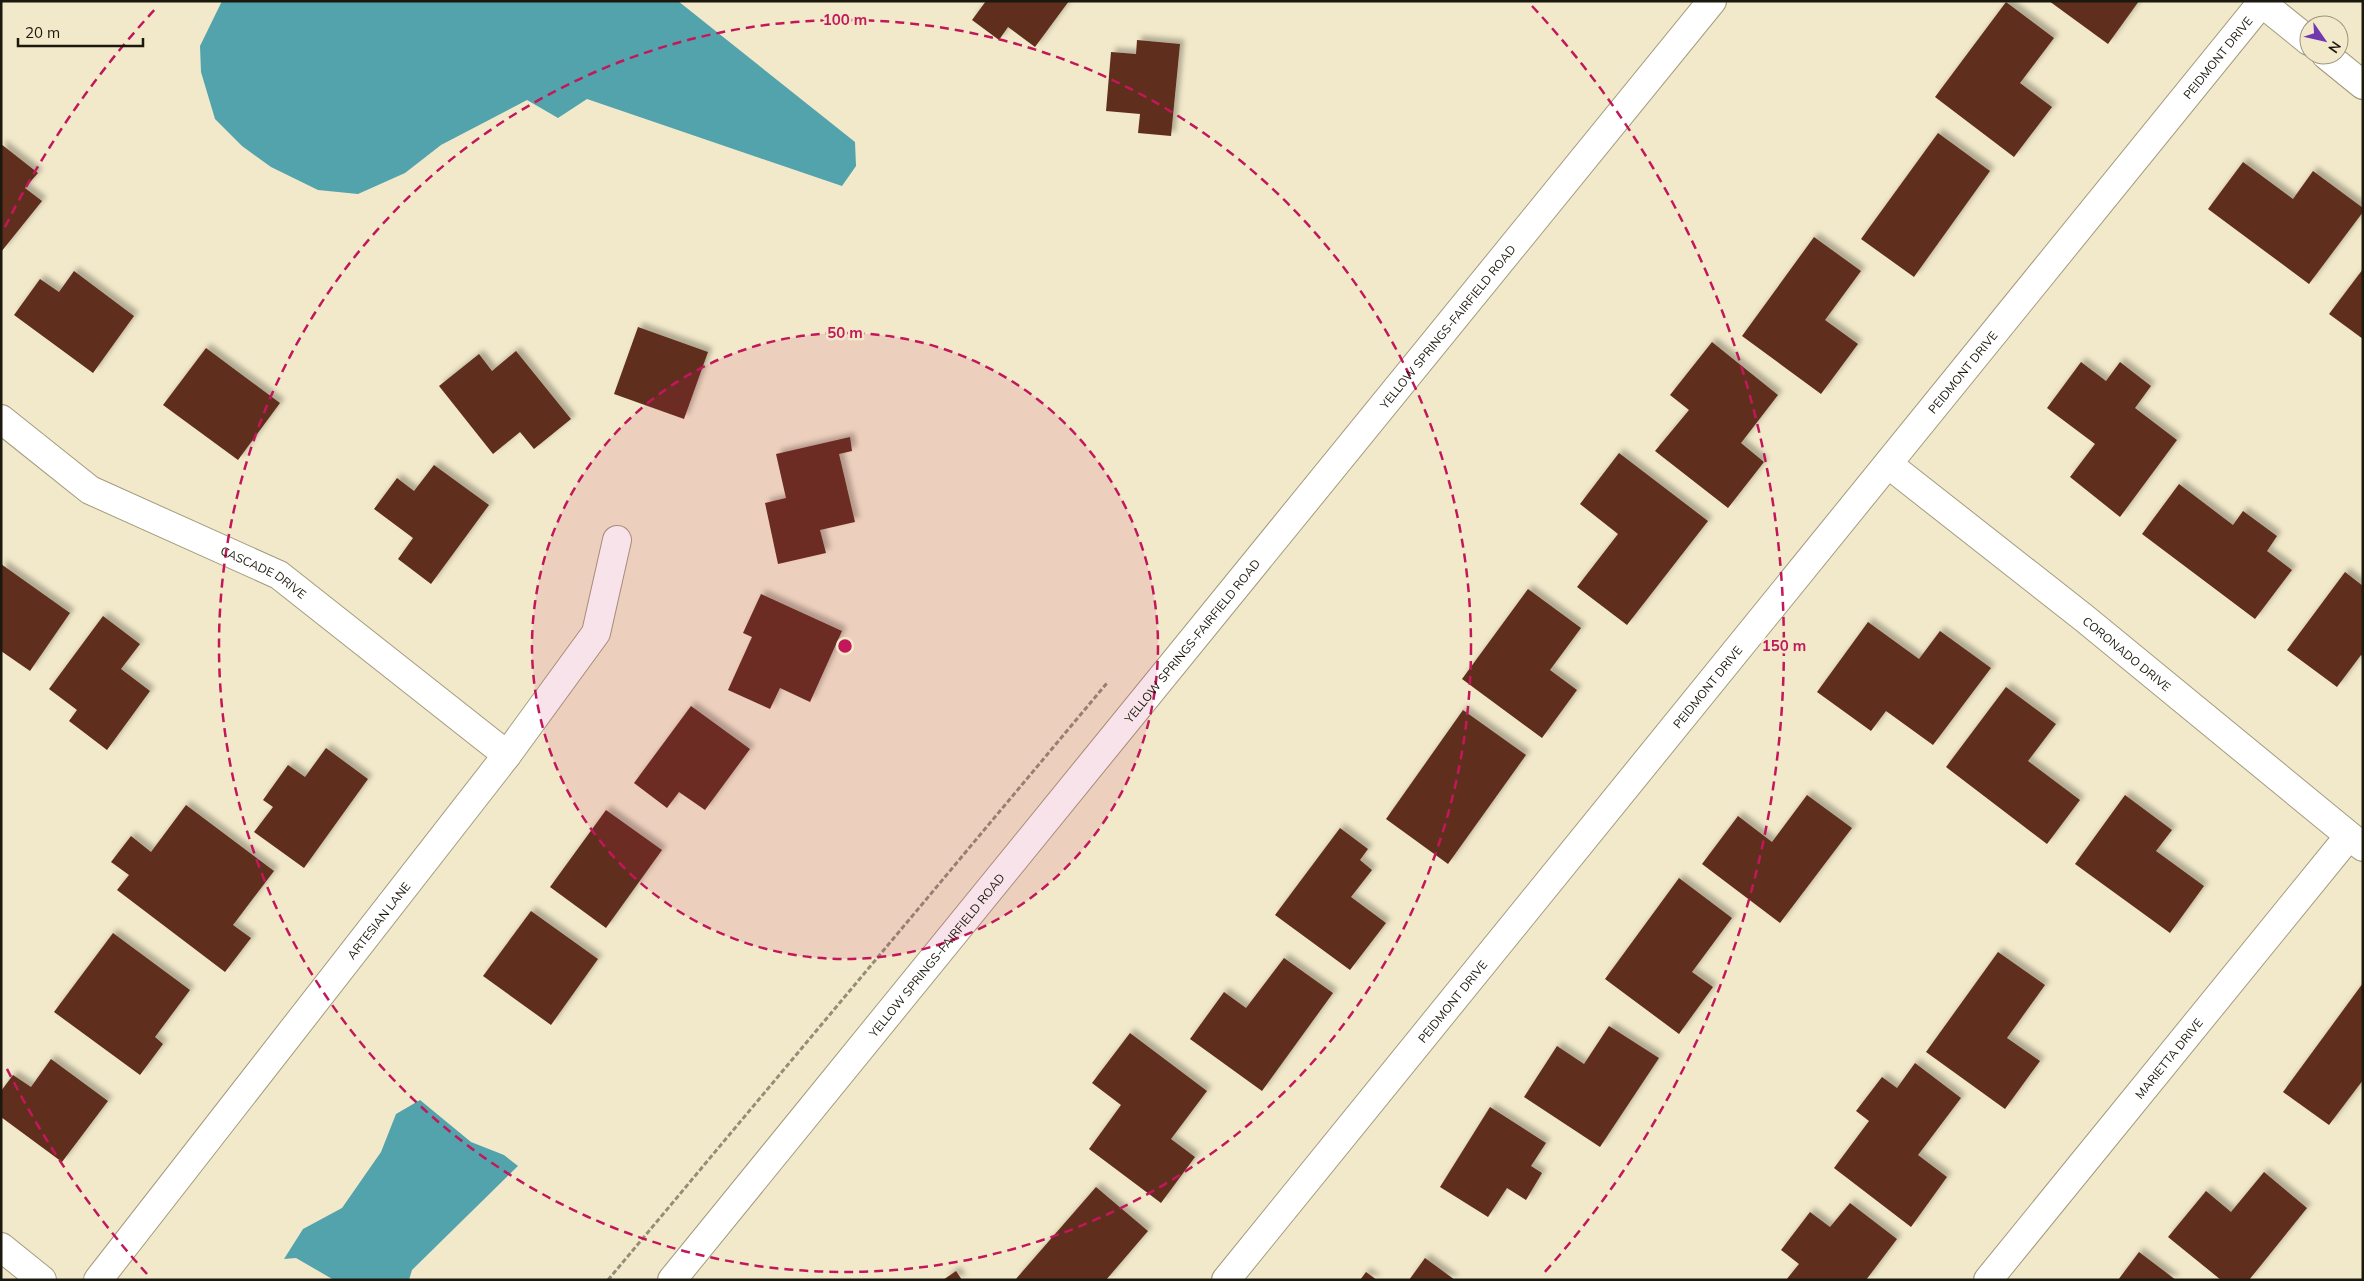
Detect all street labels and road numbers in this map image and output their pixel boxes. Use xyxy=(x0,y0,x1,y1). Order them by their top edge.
street label: PEIDMONT DRIVE xyxy=(2179,13,2255,102)
street label: YELLOW SPRINGS-FAIRFIELD ROAD xyxy=(1376,241,1518,412)
street label: PEIDMONT DRIVE xyxy=(1924,328,2000,416)
street label: CASCADE DRIVE xyxy=(218,542,310,601)
street label: YELLOW SPRINGS-FAIRFIELD ROAD xyxy=(1120,556,1263,726)
street label: CORONADO DRIVE xyxy=(2080,613,2174,694)
street label: PEIDMONT DRIVE xyxy=(1669,642,1745,731)
street label: YELLOW SPRINGS-FAIRFIELD ROAD xyxy=(865,870,1007,1041)
street label: ARTESIAN LANE xyxy=(344,879,413,962)
street label: PEIDMONT DRIVE xyxy=(1414,957,1490,1045)
street label: MARIETTA DRIVE xyxy=(2131,1015,2205,1101)

